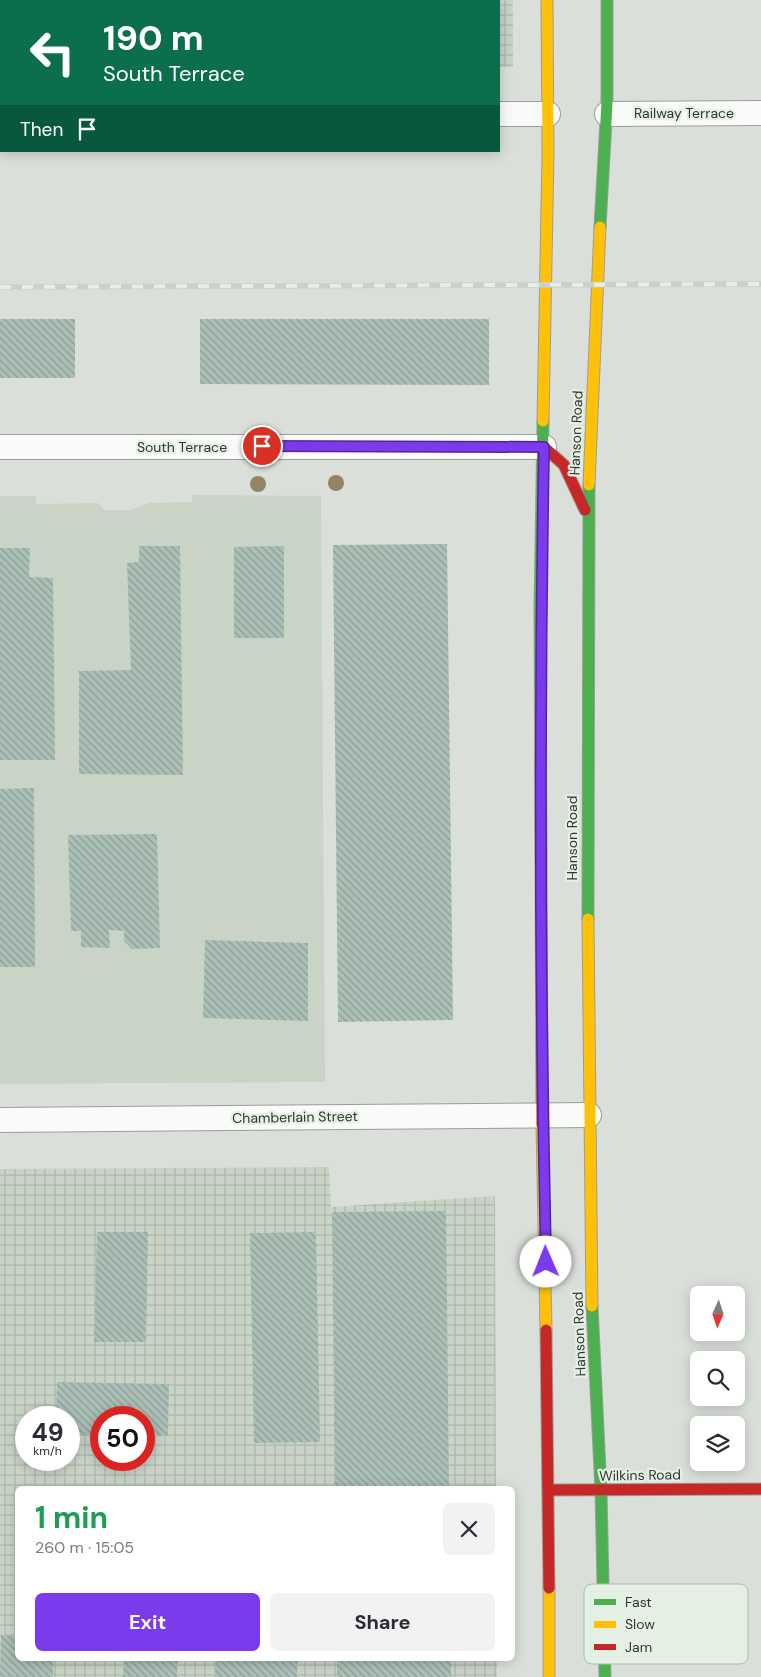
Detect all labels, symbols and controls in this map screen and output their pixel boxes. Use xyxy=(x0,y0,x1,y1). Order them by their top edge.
text: 190 m xyxy=(103,15,204,61)
icon: left xyxy=(20,20,85,85)
text: South Terrace xyxy=(103,59,245,88)
street label: Railway Terrace xyxy=(634,104,734,122)
icon: arrive xyxy=(73,115,101,143)
text: Then xyxy=(20,117,63,142)
street label: Hanson Road xyxy=(566,390,586,476)
pin xyxy=(241,425,283,467)
icon: arrive xyxy=(248,432,276,460)
street label: South Terrace xyxy=(137,438,227,456)
street label: Hanson Road xyxy=(563,796,581,880)
street label: Chamberlain Street xyxy=(232,1107,358,1127)
position arrow xyxy=(519,1235,571,1287)
north arrow xyxy=(690,1286,745,1341)
map controls xyxy=(690,1286,745,1471)
street label: Hanson Road xyxy=(569,1291,589,1377)
button: search xyxy=(690,1351,745,1406)
speed limit sign: 50 xyxy=(90,1406,155,1471)
text: 49 xyxy=(31,1416,64,1449)
button: layers xyxy=(690,1416,745,1471)
text: km/h xyxy=(33,1443,62,1459)
street label: Wilkins Road xyxy=(599,1465,681,1485)
text: 1 min xyxy=(35,1498,108,1537)
button: close xyxy=(443,1503,495,1555)
text: 260 m · 15:05 xyxy=(35,1537,134,1558)
legend xyxy=(584,1584,748,1664)
button: Exit xyxy=(35,1593,260,1651)
button: Share xyxy=(270,1593,495,1651)
text: Fast xyxy=(625,1593,652,1611)
text: Slow xyxy=(625,1615,655,1633)
text: Jam xyxy=(625,1638,652,1656)

